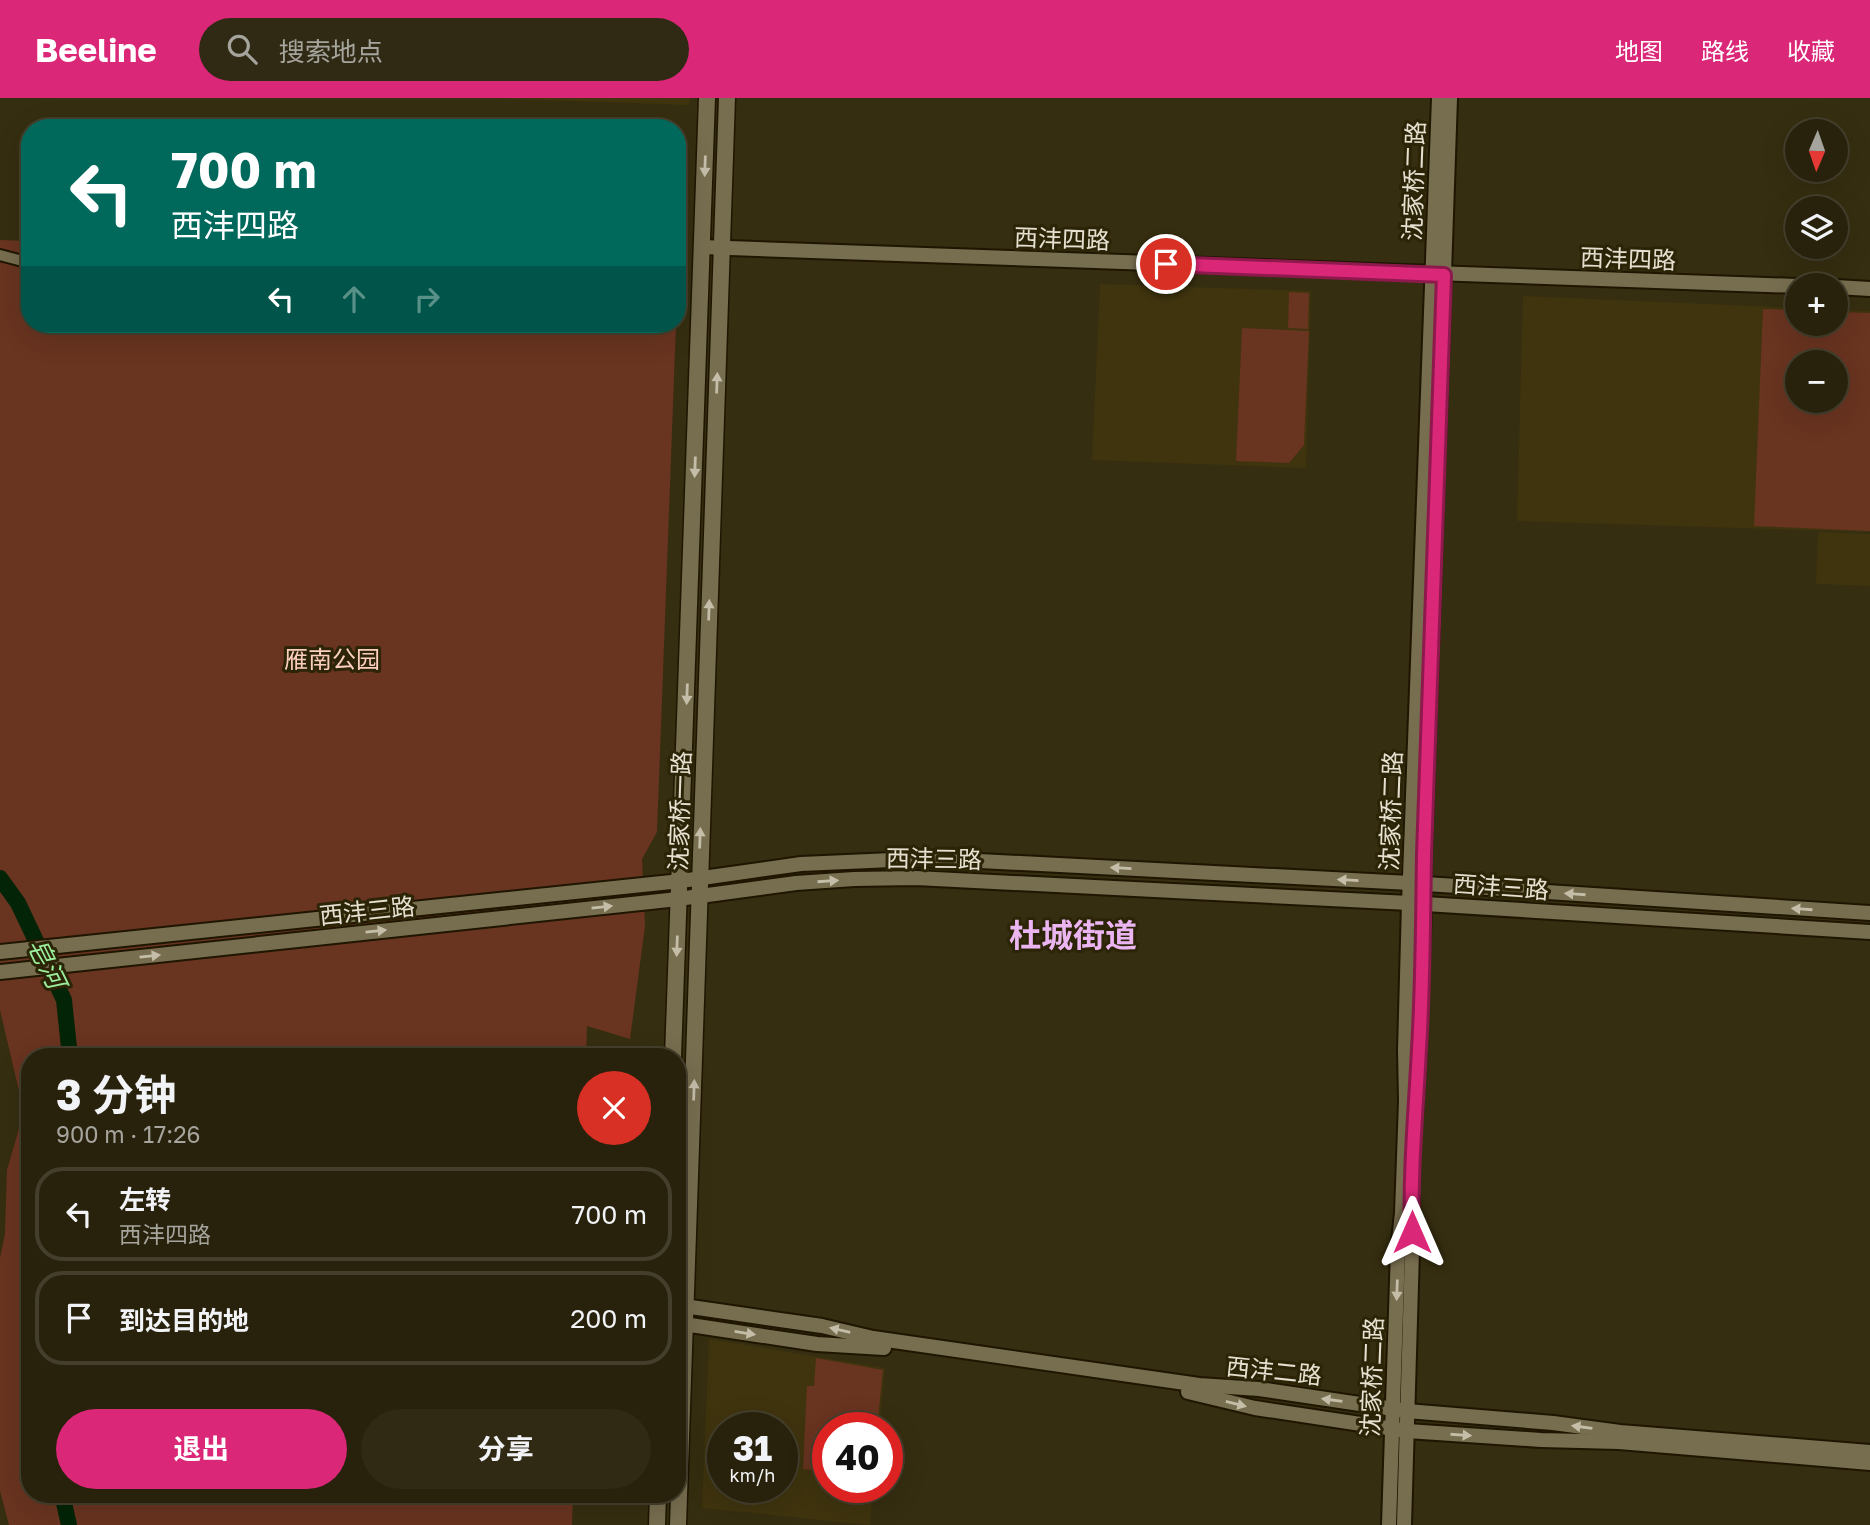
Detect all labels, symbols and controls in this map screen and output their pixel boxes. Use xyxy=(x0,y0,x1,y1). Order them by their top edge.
search box xyxy=(199,18,689,81)
text: Beeline xyxy=(35,30,157,69)
icon: search xyxy=(223,30,261,68)
text: 搜索地点 xyxy=(279,36,383,67)
text: 地图 xyxy=(1615,36,1663,65)
text: 路线 xyxy=(1701,36,1749,65)
text: 收藏 xyxy=(1787,36,1835,65)
north arrow xyxy=(1785,119,1848,182)
map controls xyxy=(1785,119,1848,413)
street label: 沈家桥二路 xyxy=(1396,121,1430,241)
text: 700 m xyxy=(171,140,317,199)
icon: left xyxy=(56,147,147,238)
one-way arrow xyxy=(699,155,710,177)
button: layers xyxy=(1785,196,1848,259)
text: 西沣四路 xyxy=(171,206,299,244)
street label: 西沣四路 xyxy=(1014,222,1110,254)
pin xyxy=(1136,234,1196,294)
street label: 西沣四路 xyxy=(1580,242,1676,274)
icon: arrive xyxy=(1147,245,1185,283)
button: + xyxy=(1785,273,1848,336)
icon: left xyxy=(262,280,300,318)
icon: ahead xyxy=(335,280,373,318)
icon: right xyxy=(408,280,446,318)
button: − xyxy=(1785,350,1848,413)
one-way arrow xyxy=(712,372,723,394)
one-way arrow xyxy=(689,456,700,478)
one-way arrow xyxy=(703,599,714,621)
park label: 雁南公园 xyxy=(284,644,380,673)
one-way arrow xyxy=(681,684,692,706)
street label: 沈家桥一路 xyxy=(662,751,696,871)
street label: 沈家桥二路 xyxy=(1373,751,1407,871)
one-way arrow xyxy=(695,827,706,849)
street label: 西沣三路 xyxy=(886,843,982,873)
one-way arrow xyxy=(1109,863,1131,874)
street label: 西沣三路 xyxy=(1452,868,1550,904)
one-way arrow xyxy=(1337,874,1359,885)
one-way arrow xyxy=(817,875,839,886)
one-way arrow xyxy=(1564,888,1586,899)
street label: 西沣三路 xyxy=(318,891,416,929)
one-way arrow xyxy=(591,901,613,912)
one-way arrow xyxy=(1791,903,1813,914)
district label: 杜城街道 xyxy=(1009,916,1137,954)
one-way arrow xyxy=(365,926,387,937)
water label: 皂河 xyxy=(22,933,75,998)
one-way arrow xyxy=(671,935,682,957)
one-way arrow xyxy=(139,950,161,961)
text: 3 分钟 xyxy=(56,1069,176,1119)
button: close xyxy=(577,1071,651,1145)
one-way arrow xyxy=(688,1078,699,1100)
text: 900 m · 17:26 xyxy=(56,1120,200,1148)
text: 左转 xyxy=(119,1184,171,1215)
icon: left xyxy=(60,1195,98,1233)
position arrow xyxy=(1375,1195,1449,1269)
text: 700 m xyxy=(571,1199,647,1230)
text: 西沣四路 xyxy=(119,1220,211,1248)
one-way arrow xyxy=(1391,1279,1402,1301)
icon: arrive xyxy=(60,1299,98,1337)
text: 200 m xyxy=(570,1303,647,1334)
text: 到达目的地 xyxy=(119,1305,249,1336)
street label: 沈家桥二路 xyxy=(1354,1317,1388,1437)
one-way arrow xyxy=(829,1325,851,1336)
one-way arrow xyxy=(734,1328,756,1339)
street label: 西沣二路 xyxy=(1225,1351,1323,1389)
one-way arrow xyxy=(1321,1394,1343,1405)
one-way arrow xyxy=(1225,1398,1247,1409)
button: 退出 xyxy=(56,1409,347,1489)
button: 分享 xyxy=(361,1409,651,1489)
speed limit sign: 40 xyxy=(812,1412,903,1503)
one-way arrow xyxy=(1571,1421,1593,1432)
text: 31 xyxy=(733,1427,772,1469)
one-way arrow xyxy=(1451,1430,1473,1441)
text: km/h xyxy=(730,1464,775,1486)

